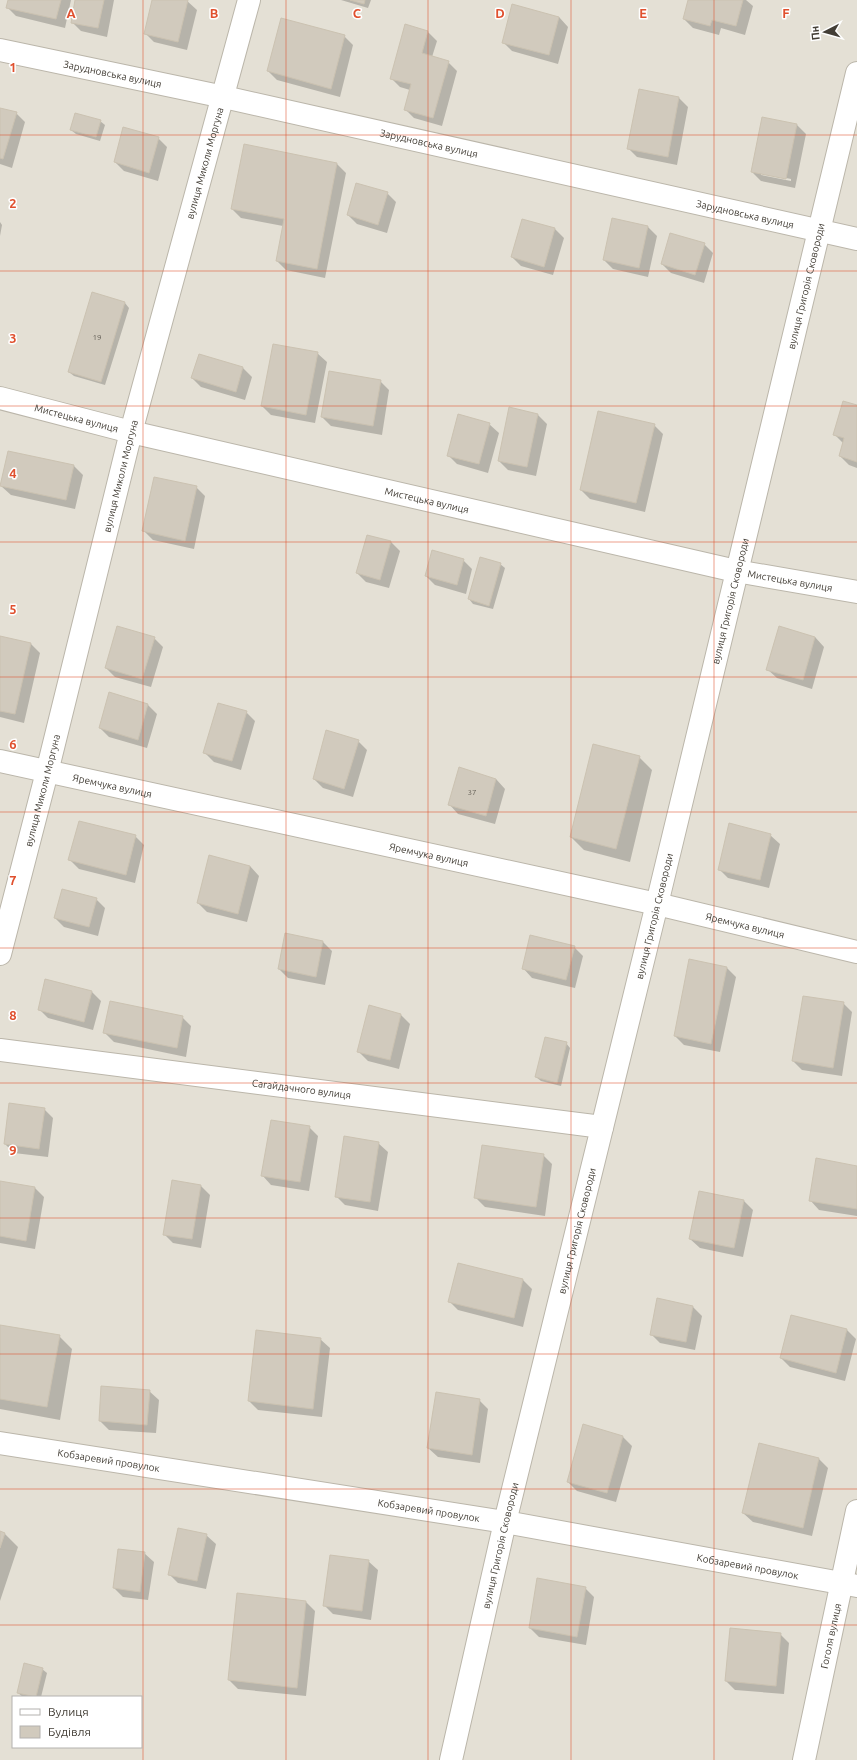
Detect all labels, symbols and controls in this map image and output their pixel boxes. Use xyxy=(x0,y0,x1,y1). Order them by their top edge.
text: A xyxy=(66,6,76,20)
text: B xyxy=(210,6,219,20)
text: C xyxy=(353,6,362,20)
text: D xyxy=(495,6,505,20)
text: E xyxy=(639,6,647,20)
text: F xyxy=(782,6,790,20)
north arrow xyxy=(805,12,845,52)
text: Пн xyxy=(808,25,822,41)
street label: Зарудновська вулиця xyxy=(62,58,163,89)
text: 1 xyxy=(9,60,17,74)
street label: вулиця Миколи Моргуна xyxy=(184,106,225,220)
street label: Зарудновська вулиця xyxy=(379,127,479,159)
text: 2 xyxy=(9,196,17,210)
street label: Зарудновська вулиця xyxy=(695,198,795,230)
street label: вулиця Григорія Сковороди xyxy=(785,222,826,350)
text: 3 xyxy=(9,331,17,345)
house number: 19 xyxy=(92,333,102,342)
street label: Мистецька вулиця xyxy=(33,402,120,434)
street label: вулиця Миколи Моргуна xyxy=(101,418,140,533)
text: 4 xyxy=(9,466,17,480)
street label: Мистецька вулиця xyxy=(384,485,470,515)
street label: вулиця Григорія Сковороди xyxy=(709,537,750,665)
street label: Мистецька вулиця xyxy=(747,568,833,593)
text: 5 xyxy=(9,602,17,616)
street label: вулиця Миколи Моргуна xyxy=(22,733,62,848)
text: 6 xyxy=(9,737,17,751)
street label: Яремчука вулиця xyxy=(72,771,153,799)
house number: 37 xyxy=(467,788,477,797)
street label: Яремчука вулиця xyxy=(388,840,470,868)
street label: вулиця Григорія Сковороди xyxy=(633,852,675,980)
text: 7 xyxy=(9,873,17,887)
street label: Яремчука вулиця xyxy=(705,910,786,940)
text: 8 xyxy=(9,1008,17,1022)
street label: Сагайдачного вулиця xyxy=(251,1077,352,1100)
text: 9 xyxy=(9,1143,17,1157)
street label: вулиця Григорія Сковороди xyxy=(556,1167,597,1295)
street label: Кобзаревий провулок xyxy=(57,1447,161,1473)
street label: вулиця Григорія Сковороди xyxy=(480,1481,520,1610)
street label: Кобзаревий провулок xyxy=(377,1497,481,1523)
street label: Кобзаревий провулок xyxy=(696,1552,800,1581)
street label: Гоголя вулиця xyxy=(818,1602,843,1669)
legend xyxy=(12,1696,142,1748)
text: Вулиця xyxy=(48,1705,89,1718)
text: Будівля xyxy=(48,1725,91,1738)

